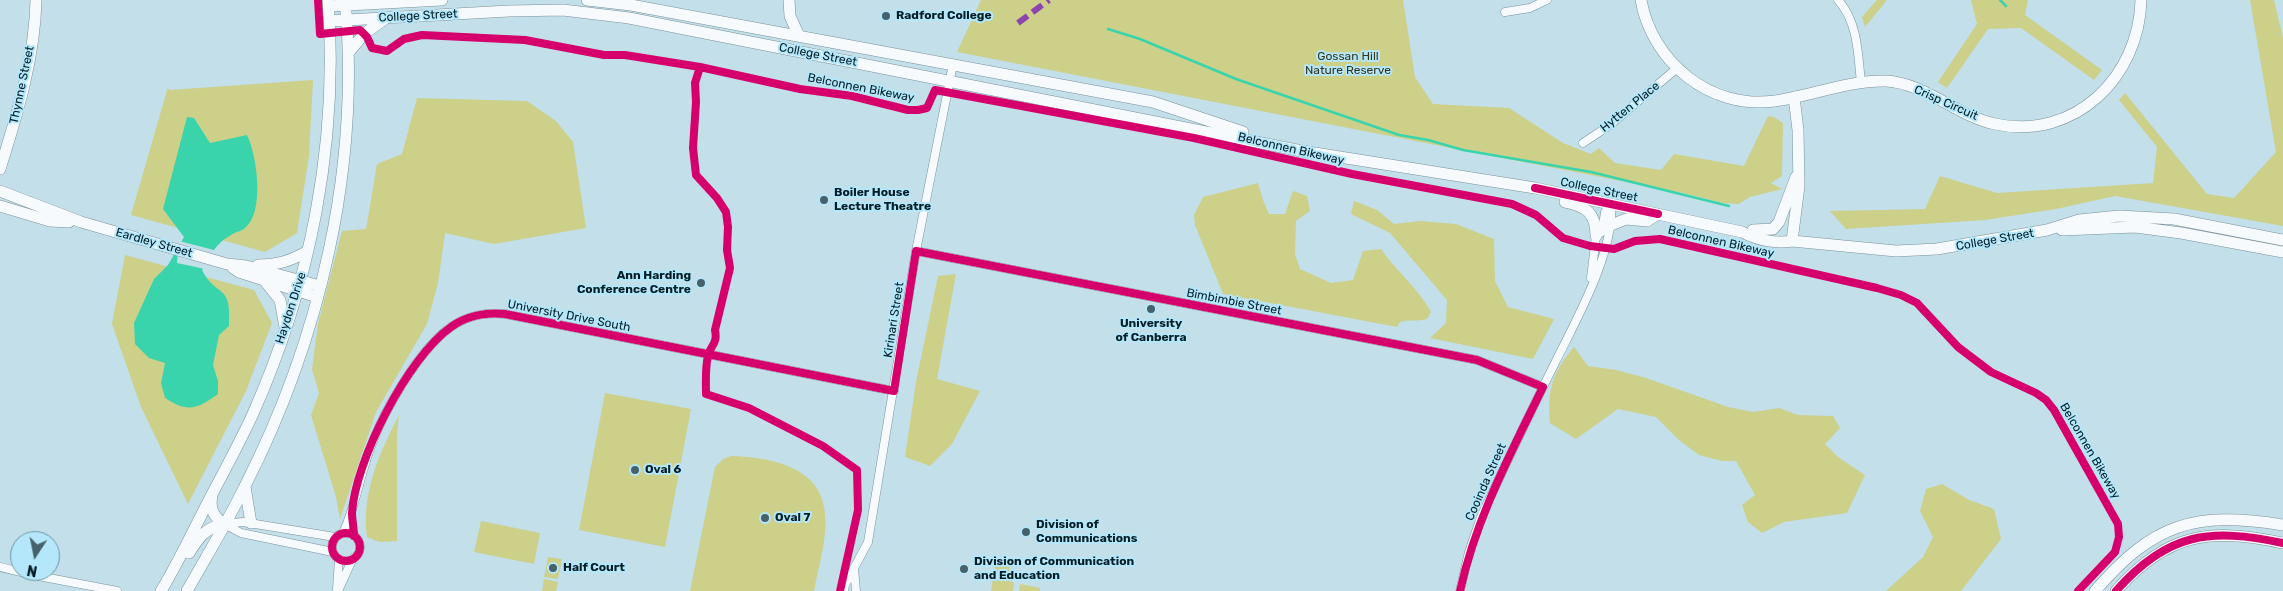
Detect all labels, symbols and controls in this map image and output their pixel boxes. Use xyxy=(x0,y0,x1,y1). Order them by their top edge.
street label: College Street xyxy=(378,7,458,25)
place label: Radford College xyxy=(896,9,992,23)
marker: Radford College xyxy=(880,10,892,22)
street label: College Street xyxy=(778,40,858,70)
street label: Thynne Street xyxy=(7,45,37,125)
park label: Gossan Hill Nature Reserve xyxy=(1305,50,1391,78)
street label: Belconnen Bikeway xyxy=(806,71,916,105)
street label: Hytten Place xyxy=(1597,79,1663,135)
street label: Crisp Circuit xyxy=(1912,83,1980,123)
street label: Belconnen Bikeway xyxy=(1236,130,1346,168)
street label: College Street xyxy=(1559,175,1639,205)
place label: Boiler House Lecture Theatre xyxy=(834,186,931,214)
marker: Boiler House Lecture Theatre xyxy=(818,194,830,206)
street label: Belconnen Bikeway xyxy=(1666,223,1776,261)
street label: Eardley Street xyxy=(114,225,194,261)
street label: College Street xyxy=(1955,226,2035,254)
place label: Ann Harding Conference Centre xyxy=(577,269,691,297)
street label: Haydon Drive xyxy=(273,270,309,346)
marker: Ann Harding Conference Centre xyxy=(695,277,707,289)
street label: Kirinari Street xyxy=(881,281,907,359)
street label: Bimbimbie Street xyxy=(1185,286,1283,318)
street label: University Drive South xyxy=(506,297,632,335)
marker: University of Canberra xyxy=(1145,303,1157,315)
place label: University of Canberra xyxy=(1116,317,1186,345)
street label: Belconnen Bikeway xyxy=(2057,400,2123,502)
street label: Cooinda Street xyxy=(1462,441,1510,523)
place label: Oval 6 xyxy=(645,463,681,477)
marker: Oval 6 xyxy=(629,464,641,476)
place label: Oval 7 xyxy=(775,511,810,525)
marker: Oval 7 xyxy=(759,512,771,524)
place label: Division of Communications xyxy=(1036,518,1137,546)
marker: Division of Communications xyxy=(1020,526,1032,538)
north arrow xyxy=(10,531,60,581)
place label: Division of Communication and Education xyxy=(974,555,1134,583)
text: N xyxy=(26,561,39,580)
place label: Half Court xyxy=(563,561,625,575)
marker: Half Court xyxy=(547,562,559,574)
marker: Division of Communication and Education xyxy=(958,563,970,575)

